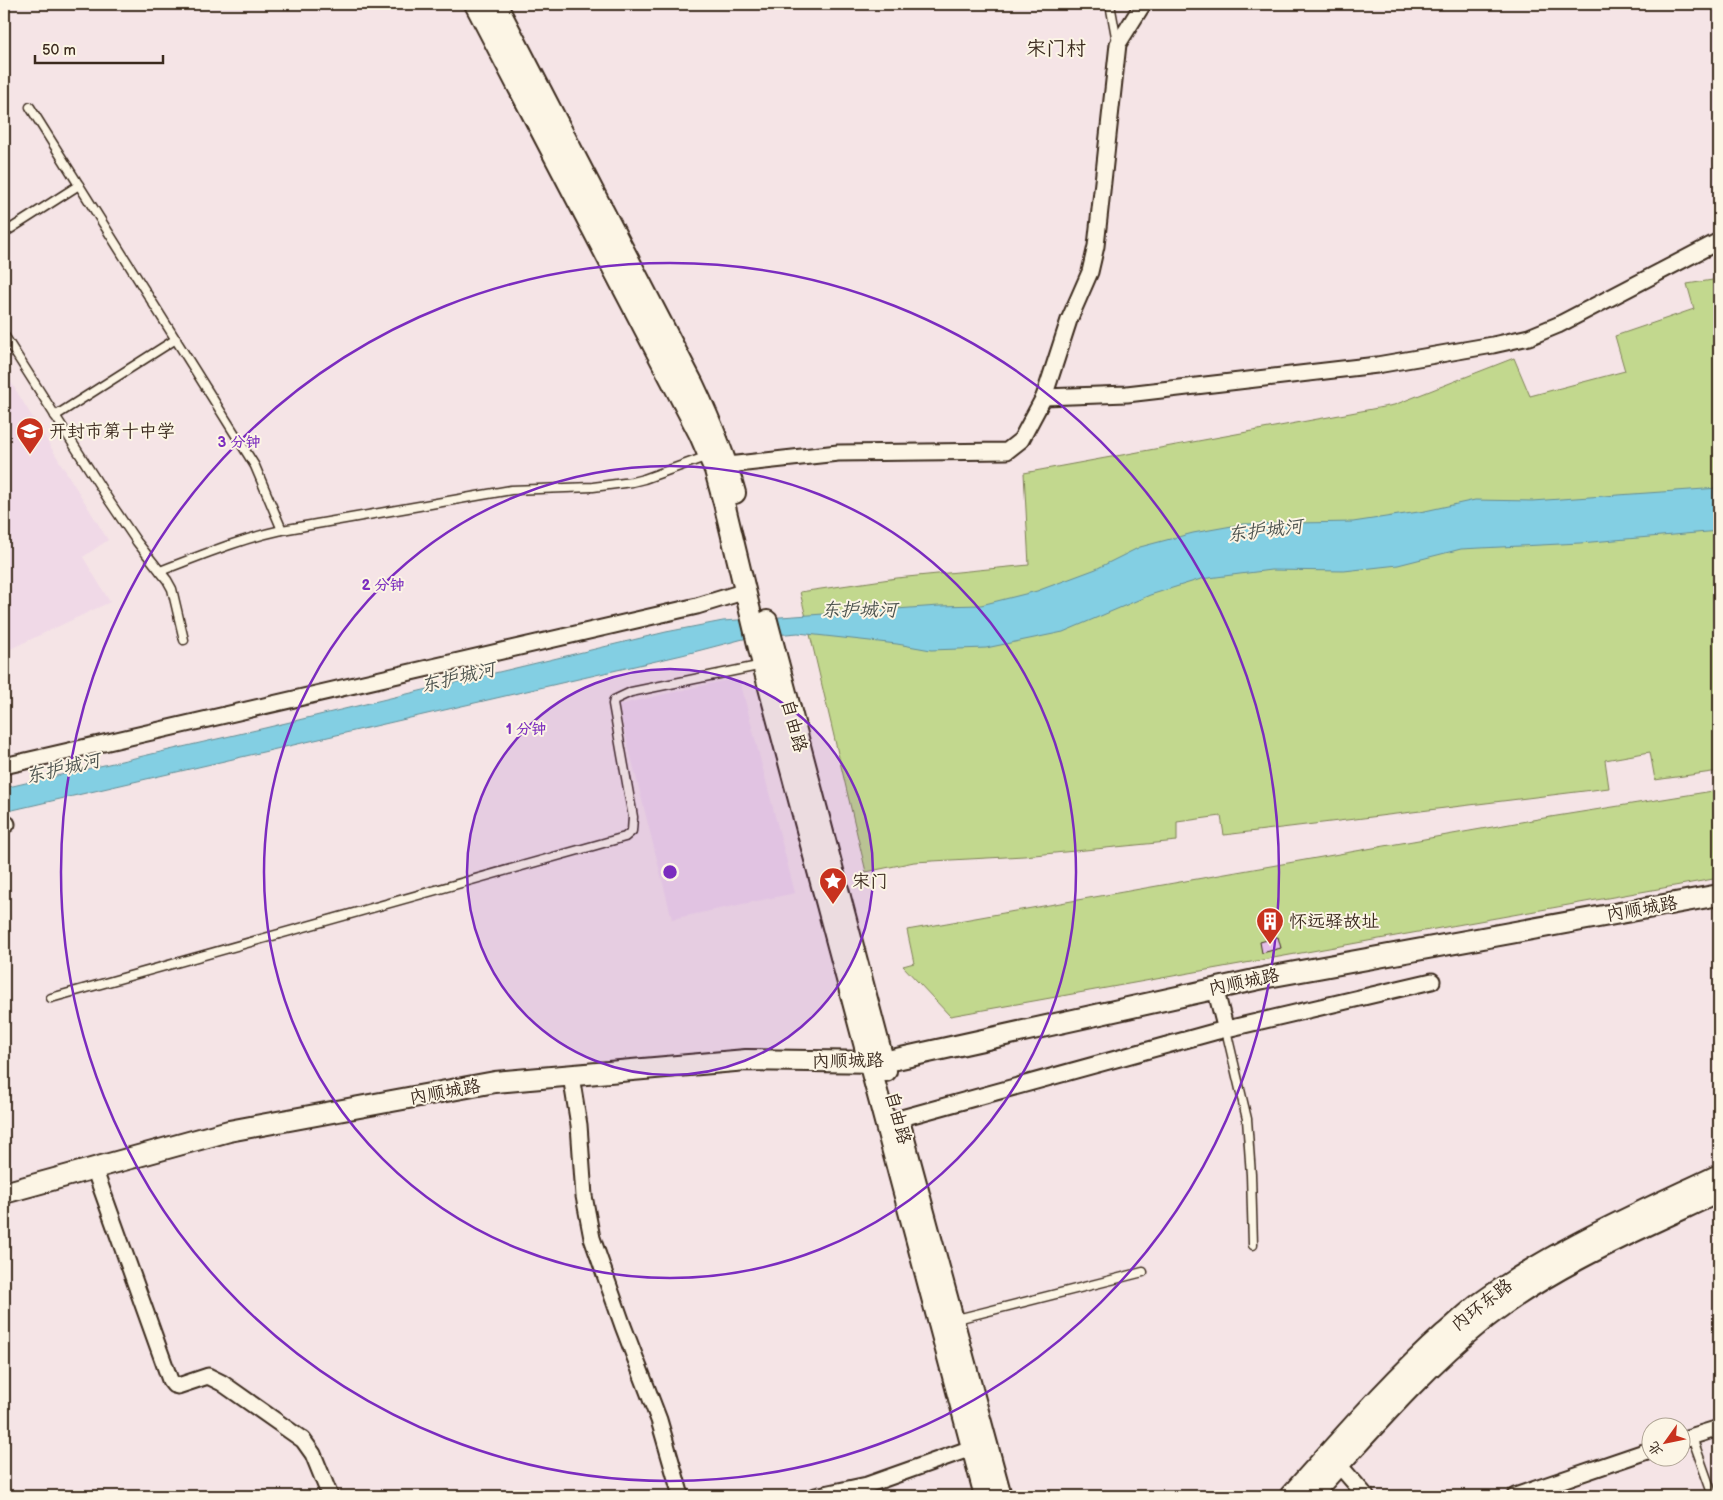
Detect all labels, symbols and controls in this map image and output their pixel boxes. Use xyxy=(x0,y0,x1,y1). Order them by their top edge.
scale bar xyxy=(35,32,162,64)
district label: 宋门村 xyxy=(1026,37,1086,61)
text: 50 m xyxy=(42,41,76,60)
school or university icon: 开封市第十中学 xyxy=(15,416,45,455)
place label: 开封市第十中学 xyxy=(49,421,175,442)
text: 3 分钟 xyxy=(218,433,260,452)
water label: 东护城河 xyxy=(1226,515,1307,547)
text: 2 分钟 xyxy=(361,576,405,595)
water label: 东护城河 xyxy=(821,599,900,622)
water label: 东护城河 xyxy=(418,658,501,698)
street label: 自由路 xyxy=(777,697,811,755)
text: 1 分钟 xyxy=(506,720,546,739)
water label: 东护城河 xyxy=(23,749,106,789)
centre of rings xyxy=(661,863,679,881)
place icon: 宋门 xyxy=(818,866,848,905)
place label: 宋门 xyxy=(852,871,888,892)
street label: 内顺城路 xyxy=(1605,892,1679,926)
building icon: 怀远驿故址 xyxy=(1255,906,1285,945)
place label: 怀远驿故址 xyxy=(1289,911,1379,932)
street label: 内顺城路 xyxy=(1207,964,1281,1000)
street label: 内顺城路 xyxy=(812,1050,884,1072)
street label: 内顺城路 xyxy=(408,1075,482,1109)
street label: 自由路 xyxy=(881,1089,915,1147)
street label: 内环东路 xyxy=(1447,1275,1517,1335)
north arrow xyxy=(1640,1418,1690,1468)
text: 北 xyxy=(1645,1438,1666,1459)

